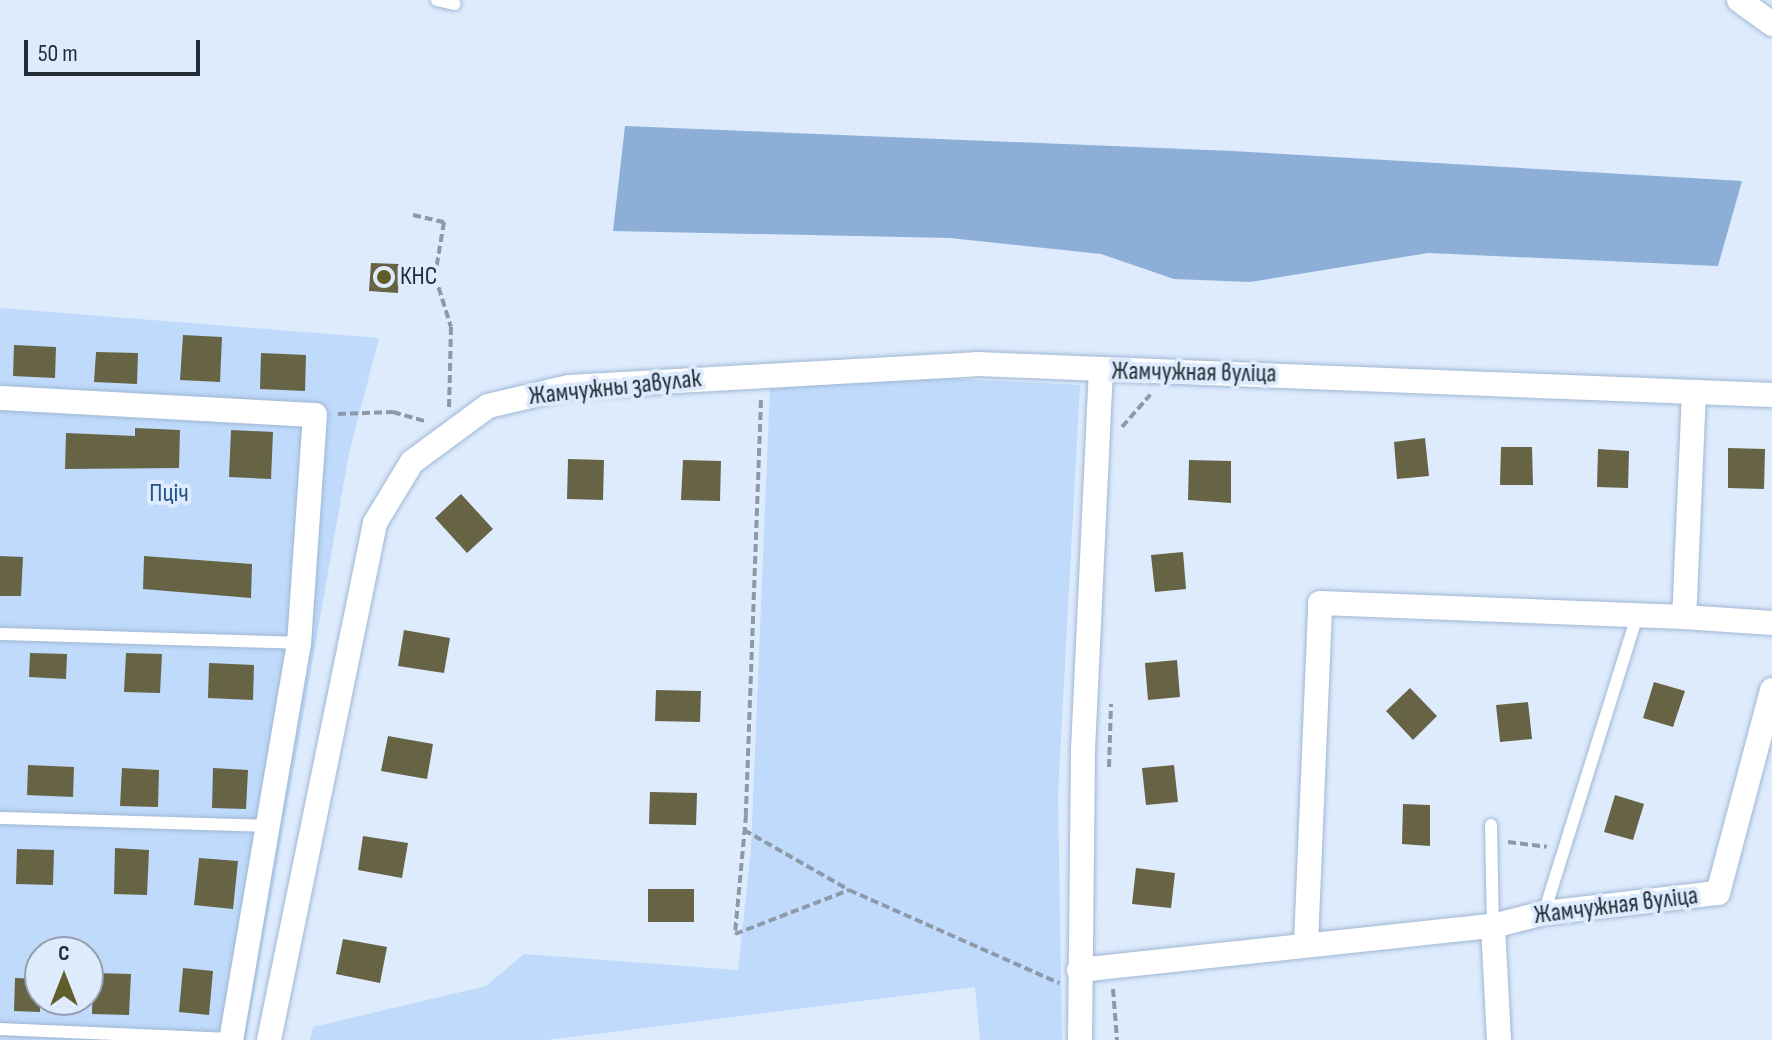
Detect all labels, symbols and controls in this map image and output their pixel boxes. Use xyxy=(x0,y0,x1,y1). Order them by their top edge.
scale bar xyxy=(28,24,204,74)
text: 50 m xyxy=(38,39,78,68)
place label: КНС xyxy=(400,261,437,293)
marker: КНС xyxy=(375,268,393,286)
street label: Жамчужная вуліца xyxy=(1111,356,1277,390)
street label: Жамчужны завулак xyxy=(527,363,703,413)
park label: Пціч xyxy=(149,478,189,510)
street label: Жамчужная вуліца xyxy=(1532,880,1700,932)
north arrow xyxy=(24,936,104,1016)
text: С xyxy=(58,940,70,967)

